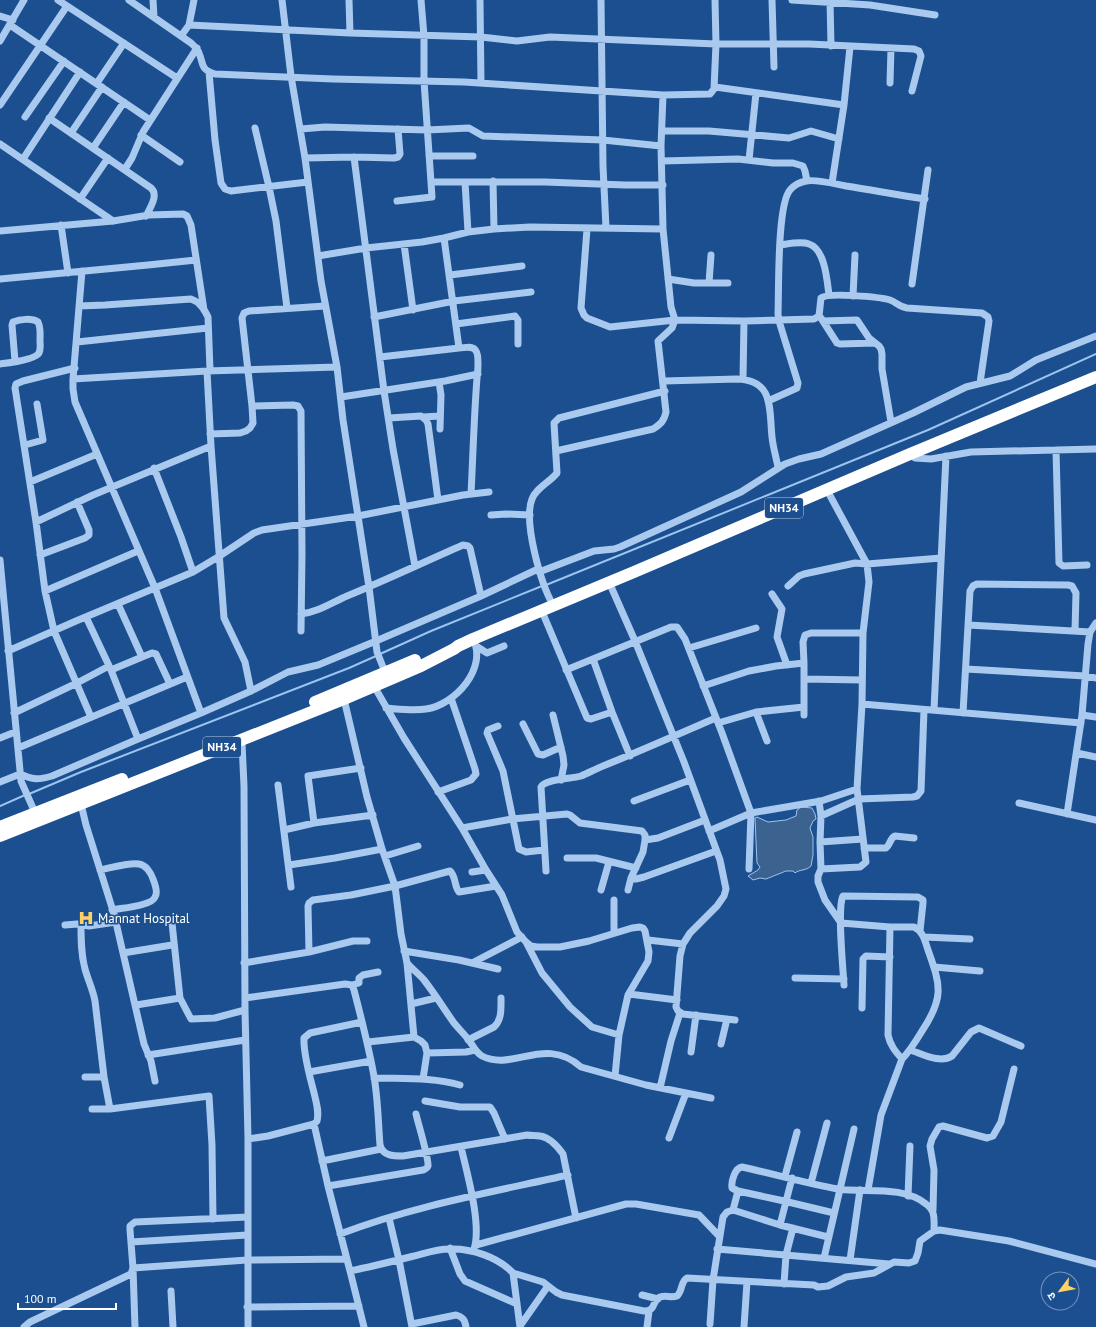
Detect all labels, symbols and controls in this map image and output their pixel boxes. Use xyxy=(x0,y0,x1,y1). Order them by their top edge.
road number: NH34 xyxy=(765,498,803,518)
road number: NH34 xyxy=(203,737,241,757)
hospital icon: Mannat Hospital xyxy=(77,909,95,927)
place label: Mannat Hospital xyxy=(98,910,190,927)
north arrow xyxy=(1040,1271,1080,1311)
scale bar xyxy=(18,1285,116,1311)
text: उ xyxy=(1044,1289,1059,1303)
text: 100 m xyxy=(24,1291,57,1306)

